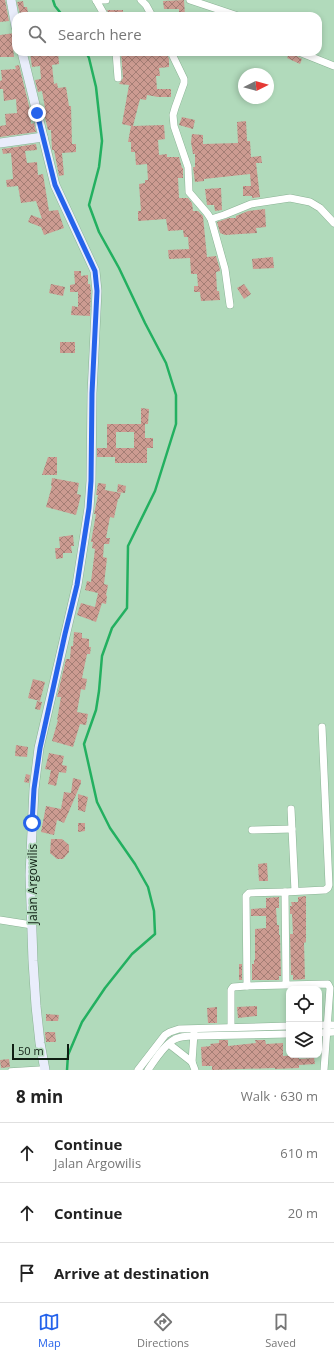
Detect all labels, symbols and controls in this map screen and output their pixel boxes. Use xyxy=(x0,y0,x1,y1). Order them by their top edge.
search box xyxy=(12,12,322,56)
icon: search xyxy=(26,23,48,45)
text: Search here xyxy=(58,24,142,44)
north arrow xyxy=(238,68,274,104)
route end xyxy=(28,104,46,122)
route start xyxy=(23,814,41,832)
street label: Jalan Argowilis xyxy=(24,844,41,925)
map controls xyxy=(286,986,322,1058)
button: locate xyxy=(286,986,322,1022)
button: layers xyxy=(286,1022,322,1058)
scale bar xyxy=(12,1042,69,1061)
text: 50 m xyxy=(18,1043,44,1058)
text: 8 min xyxy=(16,1085,63,1108)
text: Walk · 630 m xyxy=(241,1087,318,1105)
text: Continue xyxy=(54,1134,122,1154)
icon: ahead xyxy=(16,1142,38,1164)
text: 610 m xyxy=(280,1144,318,1162)
text: Jalan Argowilis xyxy=(54,1154,141,1172)
icon: ahead xyxy=(16,1202,38,1224)
text: Continue xyxy=(54,1203,122,1223)
text: 20 m xyxy=(288,1204,318,1222)
icon: arrive xyxy=(16,1262,38,1284)
text: Arrive at destination xyxy=(54,1263,209,1283)
tab: Map xyxy=(38,1311,61,1350)
tab: Directions xyxy=(137,1311,189,1350)
tab: Saved xyxy=(265,1311,296,1350)

